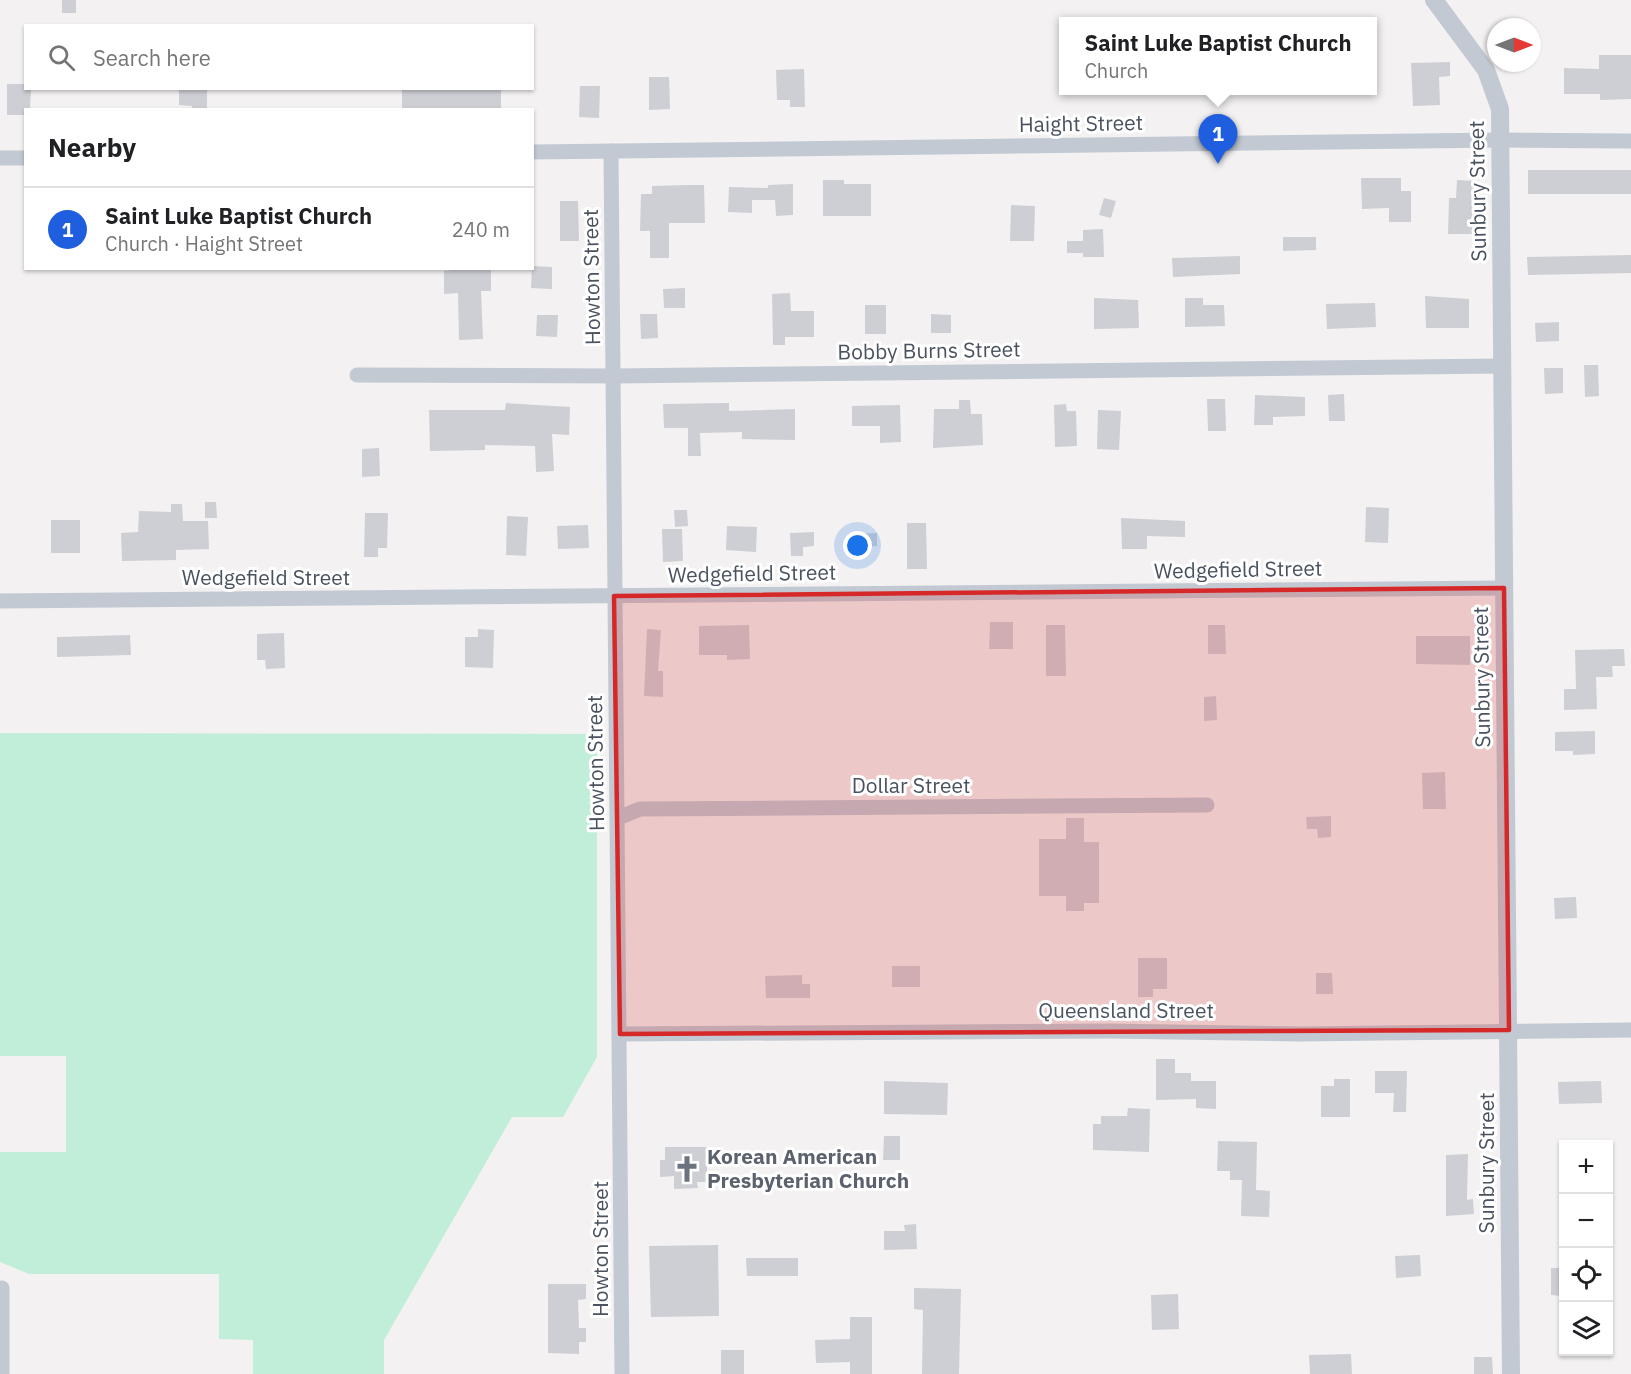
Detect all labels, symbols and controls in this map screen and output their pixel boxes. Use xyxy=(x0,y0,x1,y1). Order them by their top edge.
popup xyxy=(1059,17,1377,95)
north arrow xyxy=(1487,18,1541,72)
search box xyxy=(24,24,534,90)
text: Saint Luke Baptist Church xyxy=(1084,28,1352,57)
icon: search xyxy=(45,41,78,74)
text: Search here xyxy=(93,43,211,72)
text: Church xyxy=(1084,57,1148,84)
street label: Haight Street xyxy=(1019,108,1143,138)
pin: 1 xyxy=(1198,114,1238,164)
street label: Sunbury Street xyxy=(1462,120,1492,262)
text: Nearby xyxy=(48,130,136,164)
text: Saint Luke Baptist Church xyxy=(105,201,372,230)
street label: Howton Street xyxy=(576,209,606,345)
text: 1 xyxy=(62,216,74,243)
text: 240 m xyxy=(452,216,510,243)
text: Church · Haight Street xyxy=(105,230,303,257)
street label: Bobby Burns Street xyxy=(837,334,1021,366)
your location xyxy=(843,531,872,560)
street label: Wedgefield Street xyxy=(1154,554,1322,584)
street label: Wedgefield Street xyxy=(668,558,836,588)
street label: Wedgefield Street xyxy=(182,563,350,591)
street label: Sunbury Street xyxy=(1466,606,1496,748)
street label: Howton Street xyxy=(580,695,610,831)
street label: Dollar Street xyxy=(852,771,970,799)
street label: Queensland Street xyxy=(1038,996,1214,1024)
street label: Sunbury Street xyxy=(1472,1092,1500,1234)
map controls xyxy=(1559,1140,1613,1356)
button: + xyxy=(1559,1140,1613,1194)
place label: Korean American Presbyterian Church xyxy=(707,1142,909,1194)
church icon: Korean American Presbyterian Church xyxy=(672,1154,702,1184)
street label: Howton Street xyxy=(586,1181,614,1317)
button: − xyxy=(1559,1194,1613,1248)
button: locate xyxy=(1559,1248,1613,1302)
button: layers xyxy=(1559,1302,1613,1356)

